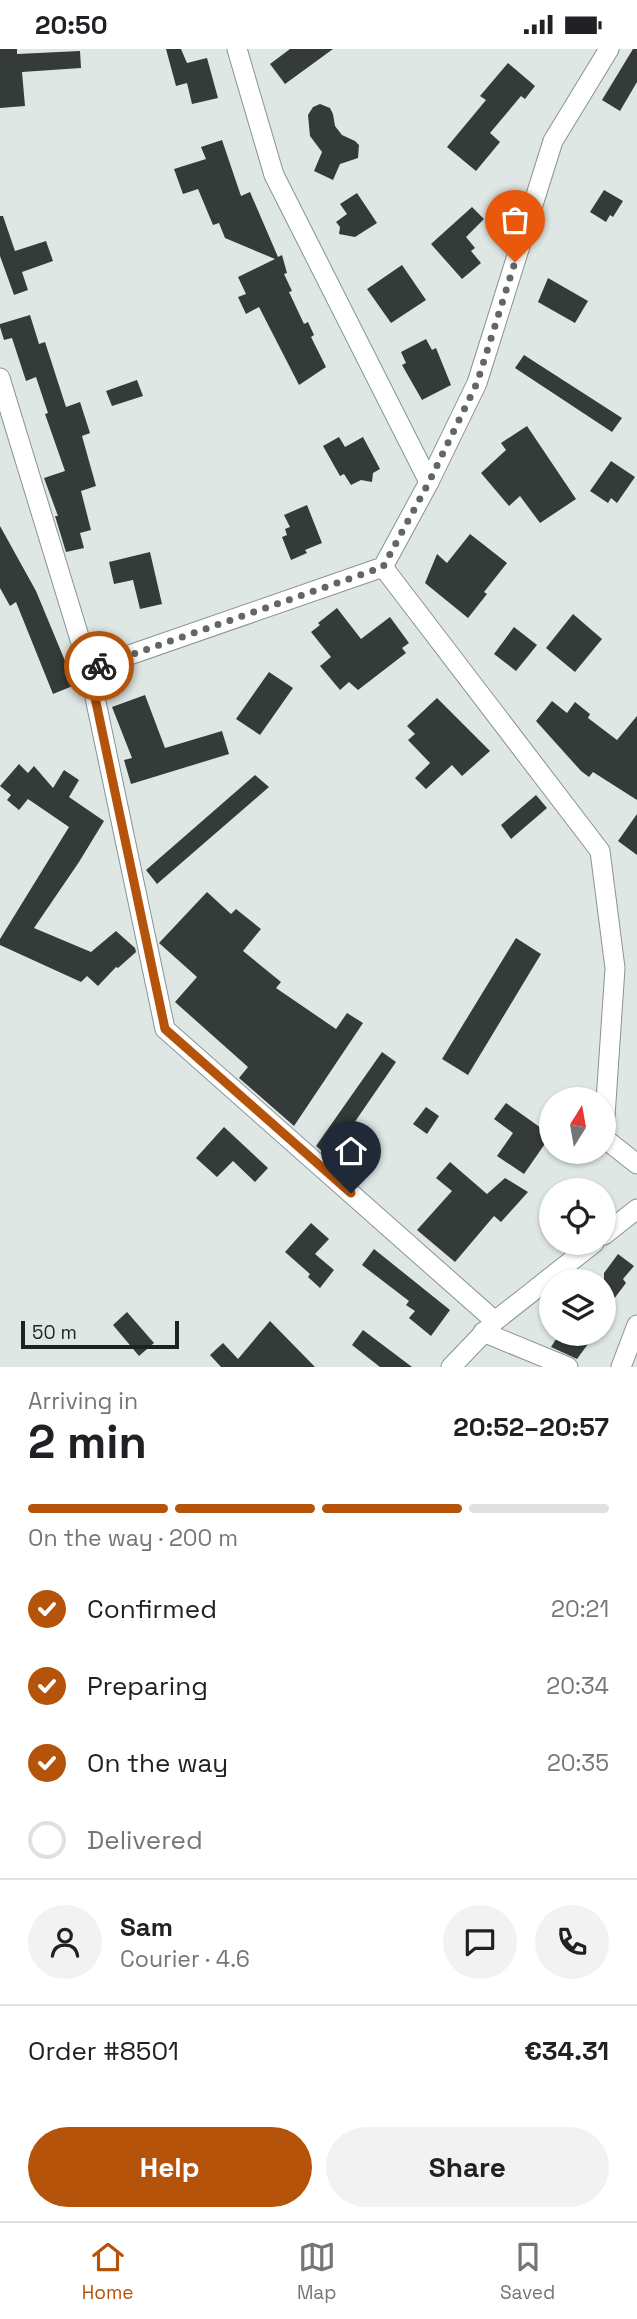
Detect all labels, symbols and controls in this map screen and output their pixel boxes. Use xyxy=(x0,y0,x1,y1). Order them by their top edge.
text: 20:50 xyxy=(35,8,108,42)
pin xyxy=(485,190,545,262)
icon: bag xyxy=(496,201,534,239)
courier xyxy=(64,631,134,701)
icon: bike xyxy=(80,647,118,685)
north arrow xyxy=(539,1087,616,1164)
map controls xyxy=(539,1087,616,1346)
pin xyxy=(321,1121,381,1193)
icon: home xyxy=(332,1132,370,1170)
button: locate xyxy=(539,1178,616,1255)
button: layers xyxy=(539,1269,616,1346)
scale bar xyxy=(21,1318,178,1350)
text: 50 m xyxy=(32,1320,77,1345)
text: Arriving in xyxy=(28,1386,138,1416)
text: 20:52–20:57 xyxy=(453,1410,609,1444)
text: 2 min xyxy=(28,1413,147,1471)
text: On the way · 200 m xyxy=(28,1523,238,1553)
icon: check xyxy=(28,1590,66,1628)
text: Confirmed xyxy=(87,1592,217,1626)
text: 20:21 xyxy=(551,1594,609,1624)
icon: check xyxy=(28,1667,66,1705)
text: Preparing xyxy=(87,1669,208,1703)
text: 20:34 xyxy=(546,1671,609,1701)
icon: check xyxy=(28,1744,66,1782)
text: On the way xyxy=(87,1746,228,1780)
text: 20:35 xyxy=(547,1748,609,1778)
text: Delivered xyxy=(87,1823,203,1857)
button: person xyxy=(28,1905,102,1979)
button: chat xyxy=(443,1905,517,1979)
button: phone xyxy=(535,1905,609,1979)
text: Sam xyxy=(120,1910,173,1944)
text: Courier · 4.6 xyxy=(120,1944,250,1974)
text: Order #8501 xyxy=(28,2034,179,2068)
text: €34.31 xyxy=(524,2034,609,2068)
button: Help xyxy=(28,2127,312,2207)
button: Share xyxy=(326,2127,609,2207)
tab: Home xyxy=(82,2238,133,2305)
tab: Map xyxy=(297,2238,336,2305)
tab: Saved xyxy=(500,2238,555,2305)

